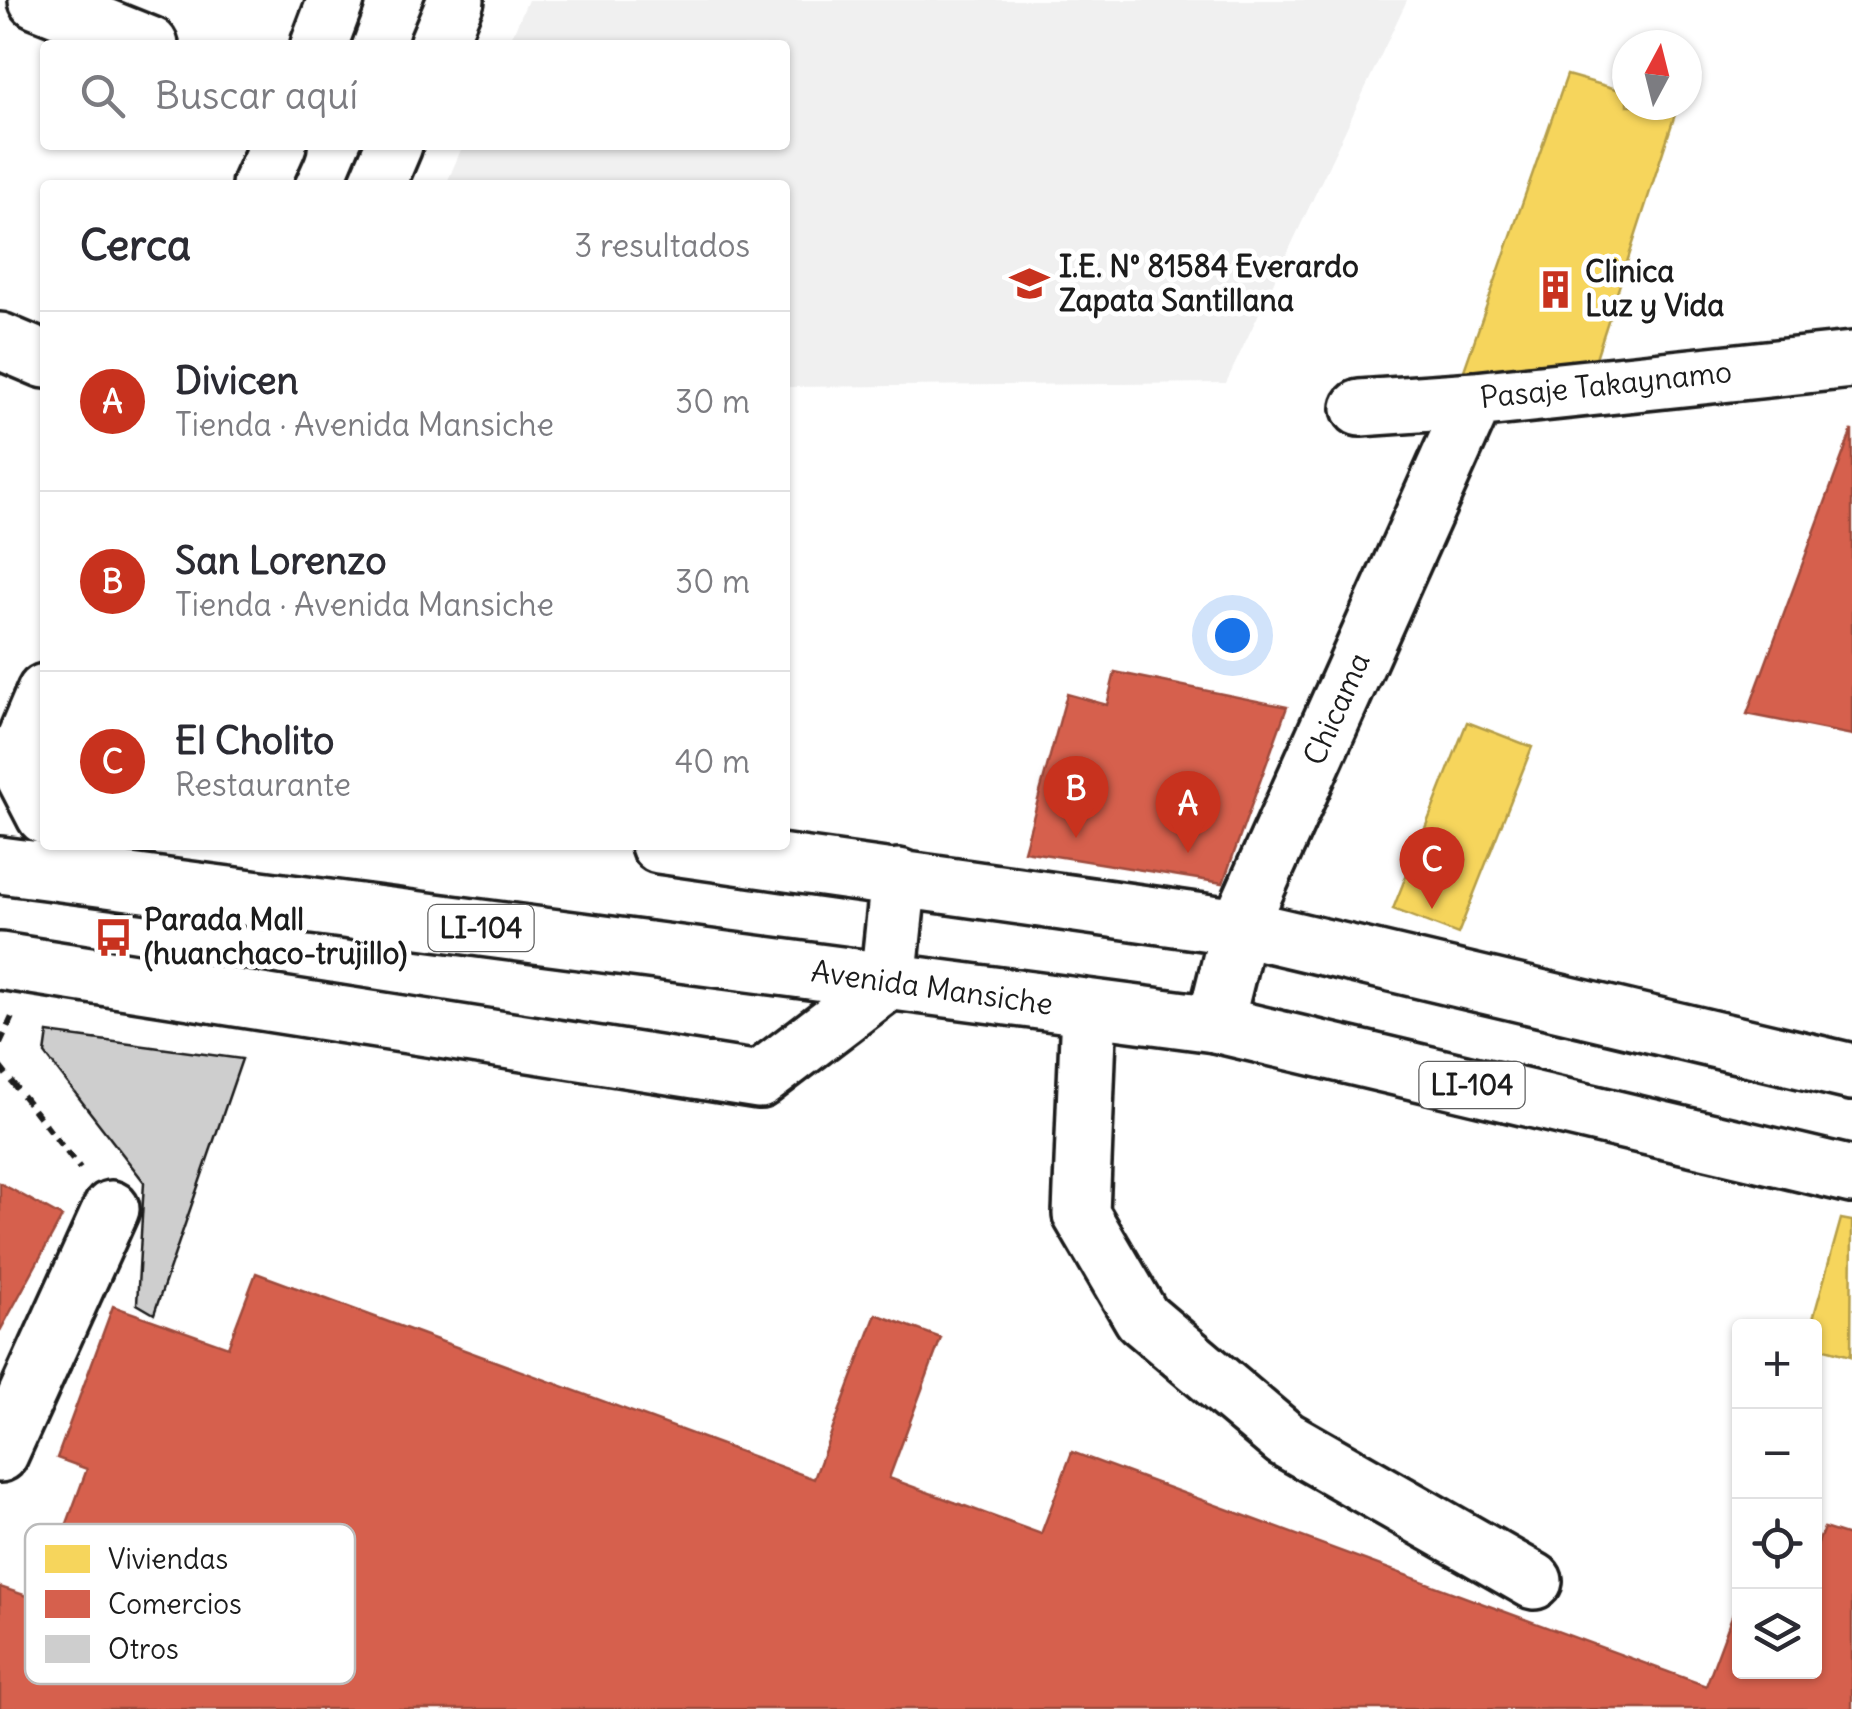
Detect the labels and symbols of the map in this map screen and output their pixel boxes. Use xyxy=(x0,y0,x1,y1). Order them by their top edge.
north arrow xyxy=(1612,30,1702,120)
place label: I.E. N° 81584 Everardo Zapata Santillana xyxy=(1059,247,1359,319)
place label: Clinica Luz y Vida xyxy=(1585,252,1724,324)
school or university icon: I.E. N° 81584 Everardo Zapata Santillana xyxy=(1008,263,1050,305)
building icon: Clinica Luz y Vida xyxy=(1534,268,1576,310)
street label: Pasaje Takaynamo xyxy=(1478,352,1734,416)
your location xyxy=(1207,610,1258,661)
street label: Chicama xyxy=(1294,646,1378,771)
pin: B xyxy=(1044,756,1108,838)
pin: A xyxy=(1156,770,1220,853)
pin: C xyxy=(1400,826,1464,909)
place label: Parada Mall (huanchaco-trujillo) xyxy=(144,900,407,972)
road number: LI-104 xyxy=(428,905,534,951)
bus stop icon: Parada Mall (huanchaco-trujillo) xyxy=(93,916,135,958)
street label: Avenida Mansiche xyxy=(809,951,1055,1023)
road number: LI-104 xyxy=(1420,1062,1524,1108)
legend xyxy=(25,1524,355,1684)
text: Viviendas xyxy=(108,1541,228,1577)
text: Comercios xyxy=(108,1586,242,1622)
text: Otros xyxy=(108,1631,179,1667)

